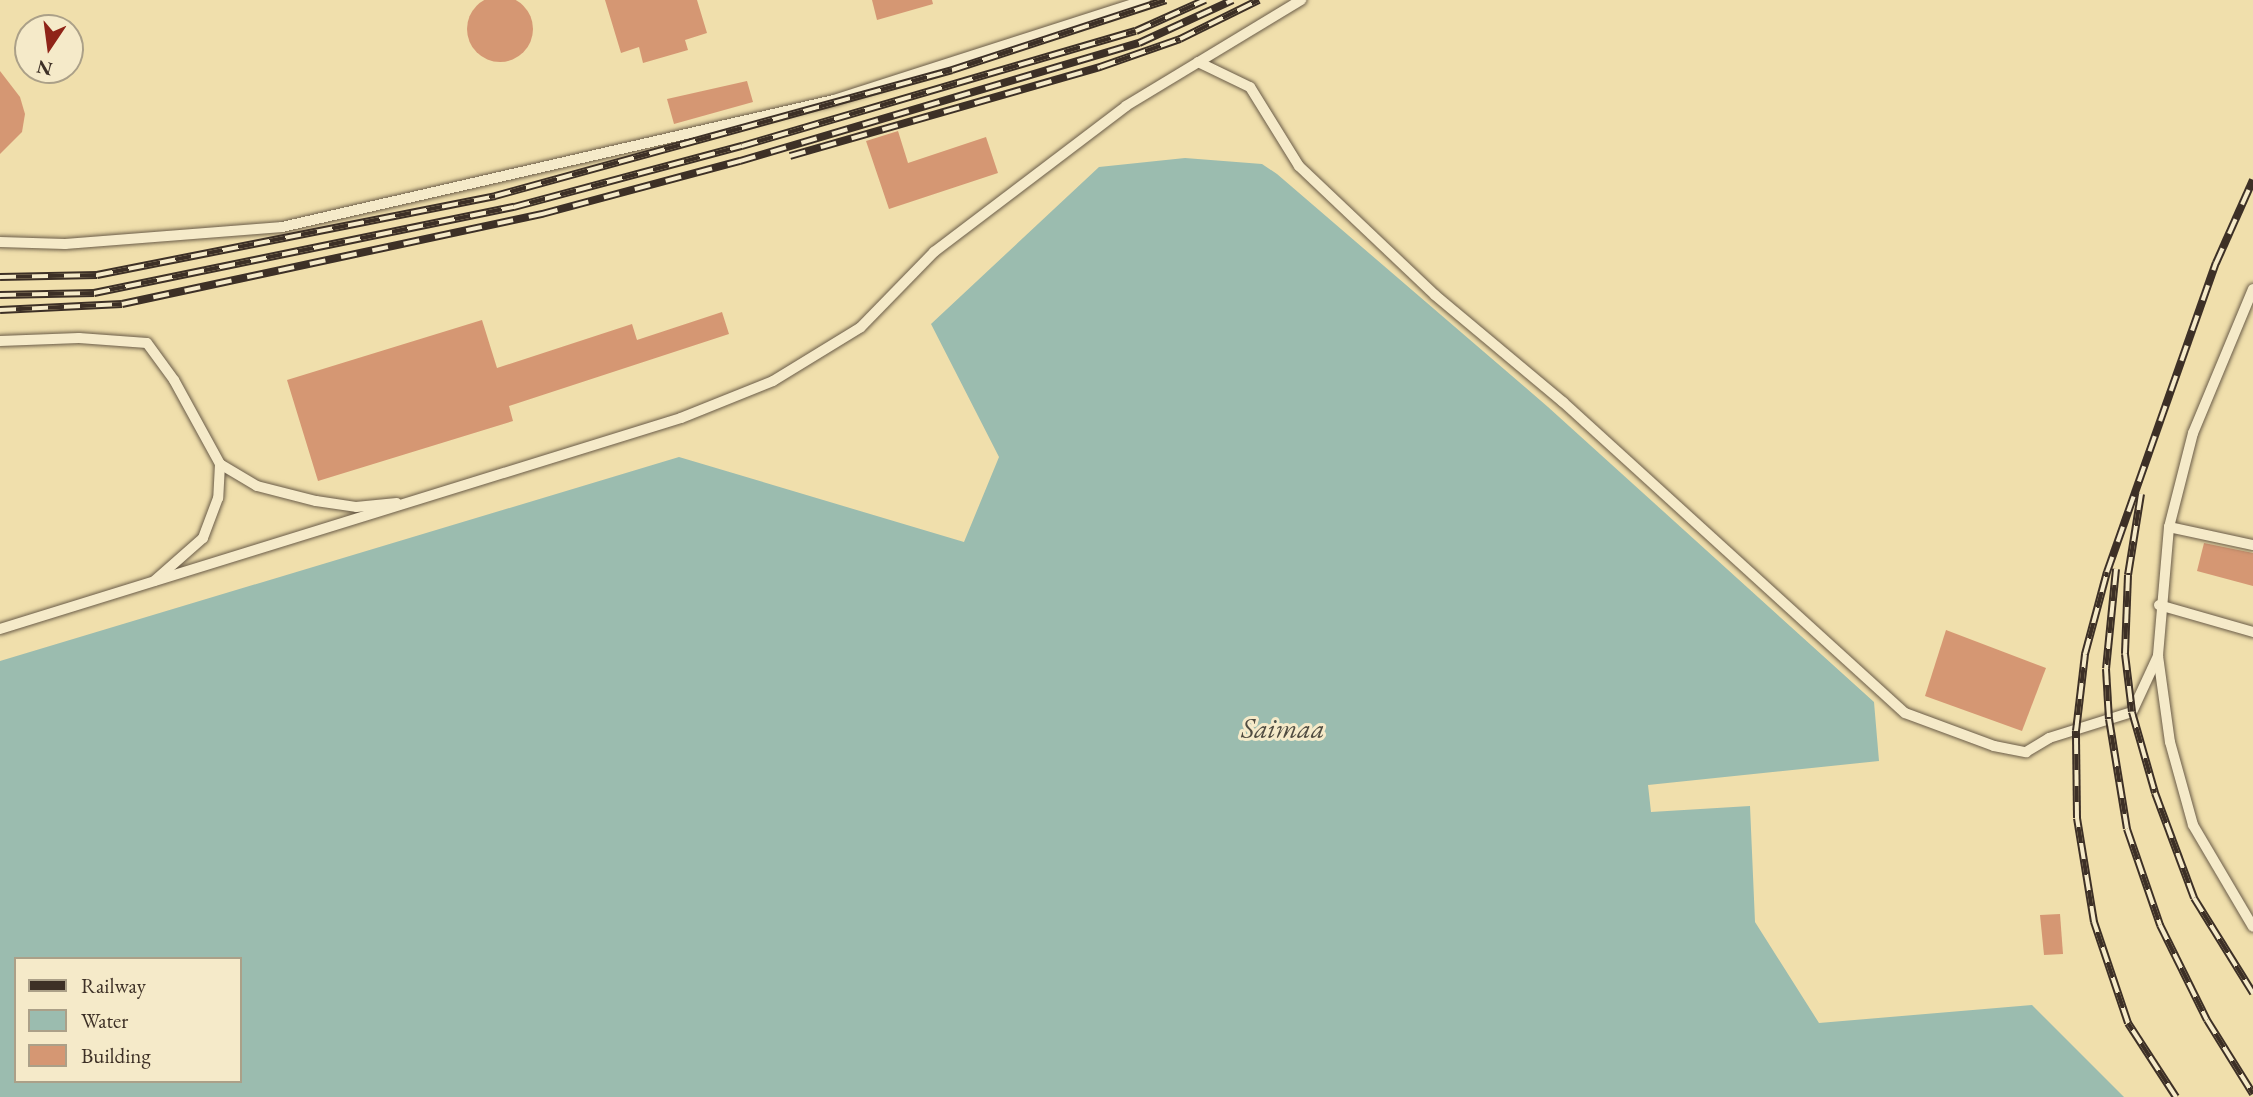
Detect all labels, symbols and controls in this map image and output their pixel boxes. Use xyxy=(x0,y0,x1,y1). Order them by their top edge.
north arrow xyxy=(14,14,84,84)
text: N xyxy=(34,54,55,82)
water label: Saimaa xyxy=(1241,711,1325,745)
legend xyxy=(14,957,242,1083)
text: Railway xyxy=(81,972,146,999)
text: Water xyxy=(81,1007,128,1034)
text: Building xyxy=(81,1042,151,1069)

